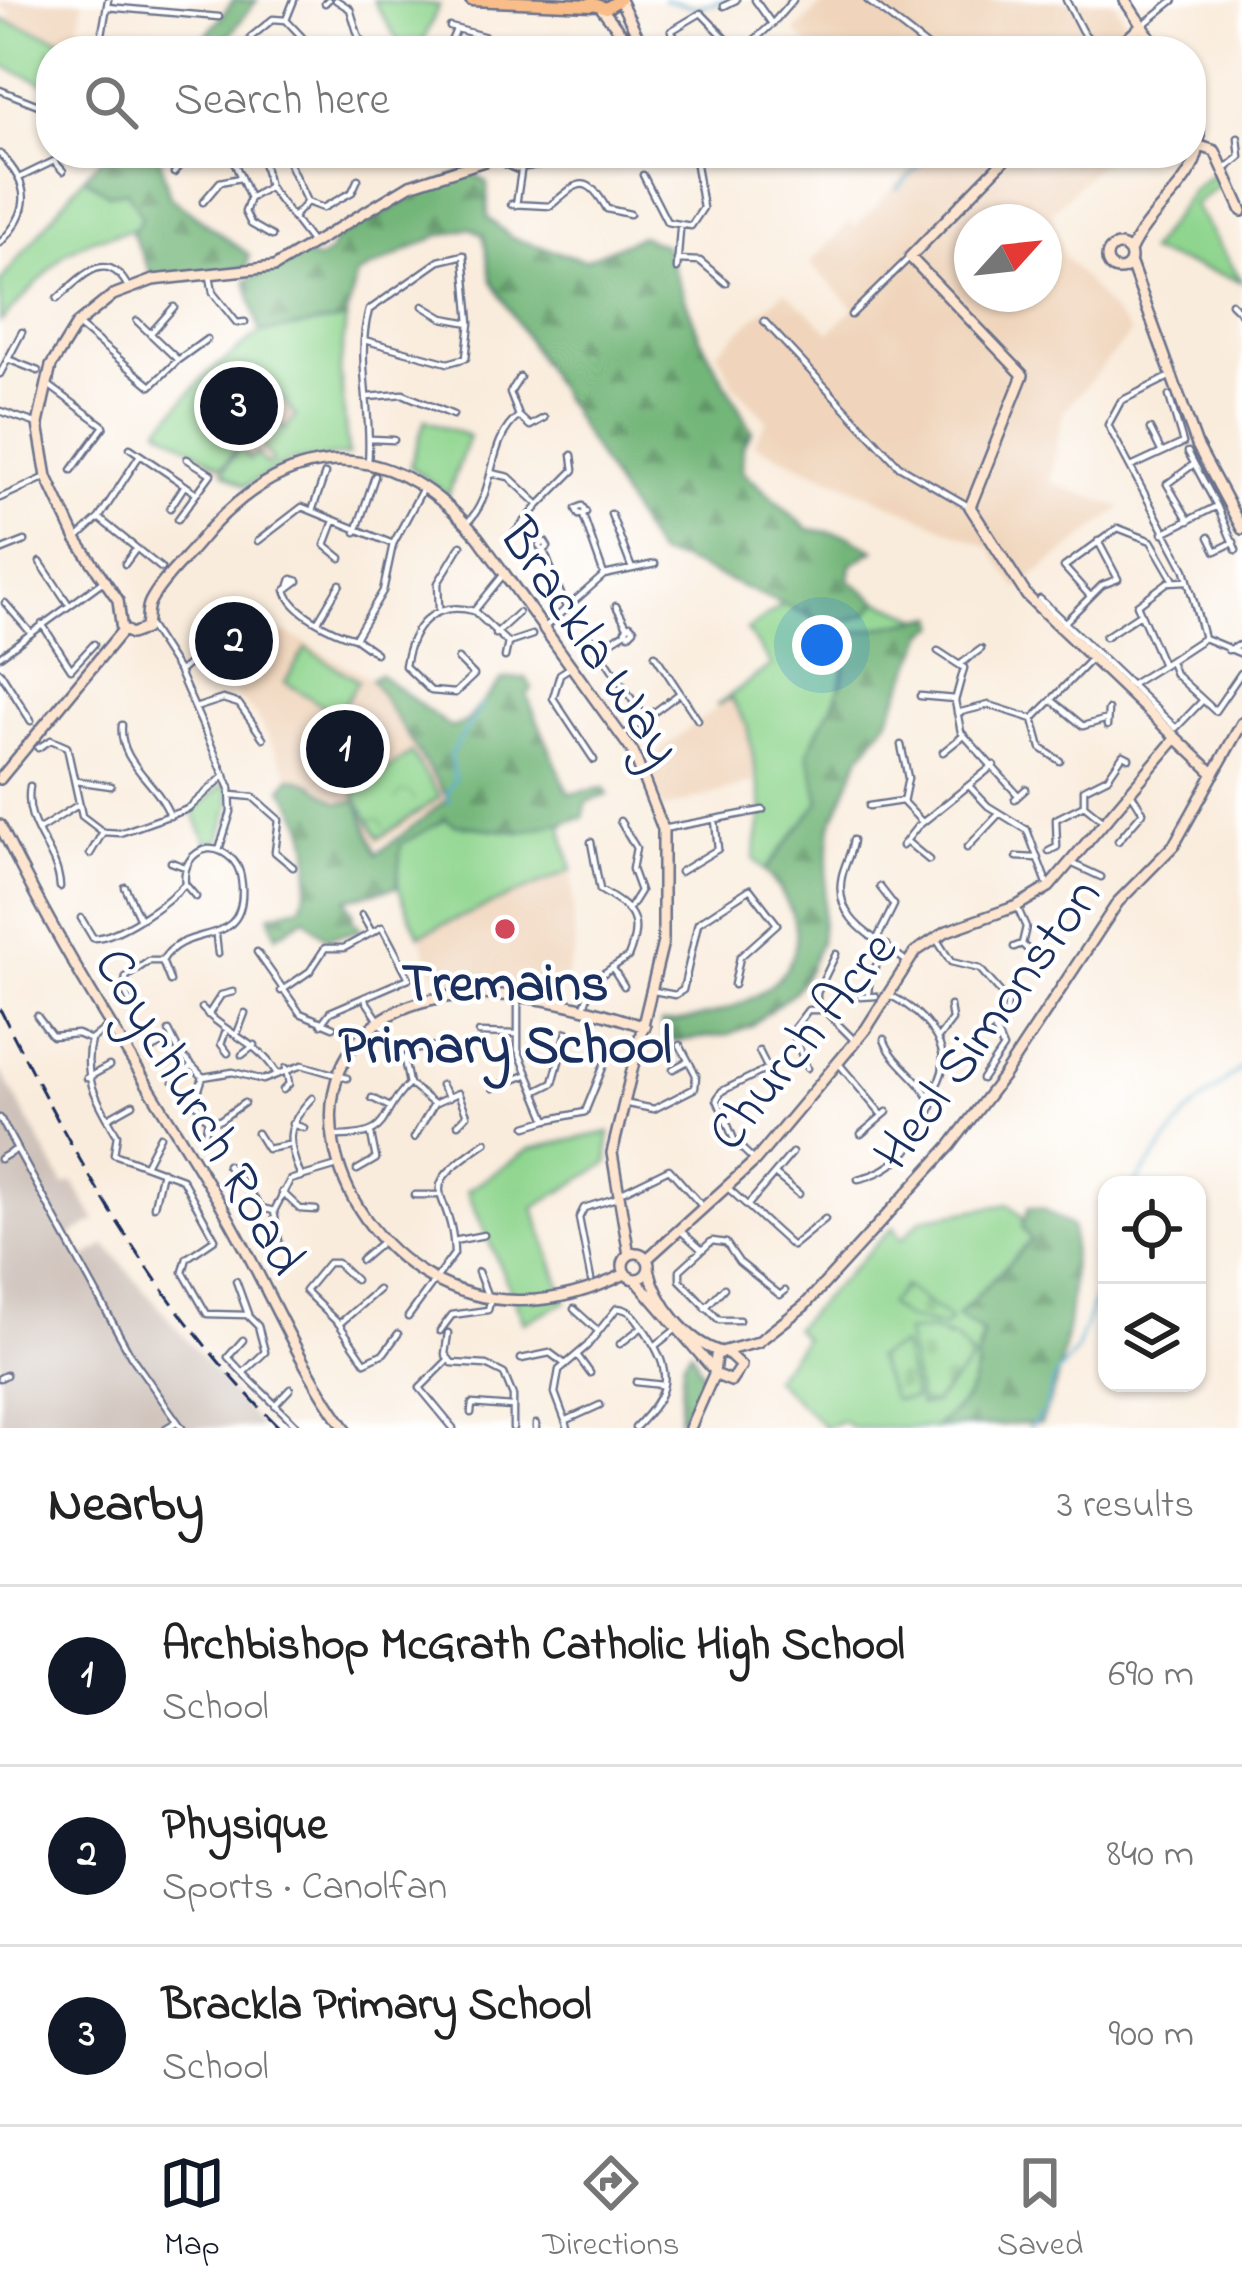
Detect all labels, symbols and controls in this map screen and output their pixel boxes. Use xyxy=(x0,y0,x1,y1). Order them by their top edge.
search box xyxy=(36,36,1206,168)
icon: search xyxy=(78,69,144,135)
text: Search here xyxy=(174,69,390,135)
north arrow xyxy=(954,204,1062,312)
pin: 3 xyxy=(200,361,278,451)
street label: Brackla Way xyxy=(476,503,699,782)
pin: 2 xyxy=(195,596,273,686)
your location xyxy=(792,615,852,675)
pin: 1 xyxy=(306,704,384,794)
street label: Heol Simonston xyxy=(857,863,1123,1188)
street label: Church Acre xyxy=(691,915,919,1170)
marker: Tremains Primary School xyxy=(492,916,518,942)
street label: Coychurch Road xyxy=(71,935,322,1291)
place label: Tremains Primary School xyxy=(338,948,672,1089)
map controls xyxy=(1098,1176,1206,1392)
button: locate xyxy=(1098,1176,1206,1284)
button: layers xyxy=(1098,1284,1206,1392)
text: Nearby xyxy=(48,1469,204,1544)
text: 3 results xyxy=(1057,1478,1194,1535)
text: Archbishop McGrath Catholic High School xyxy=(162,1614,905,1680)
text: 1 xyxy=(81,1647,93,1704)
text: 690 m xyxy=(1108,1647,1194,1704)
text: School xyxy=(162,1680,269,1737)
text: Physique xyxy=(162,1794,327,1860)
text: 2 xyxy=(77,1827,97,1884)
text: 840 m xyxy=(1106,1827,1194,1884)
text: Sports · Canolfan xyxy=(162,1860,447,1917)
text: Brackla Primary School xyxy=(162,1974,591,2040)
text: 3 xyxy=(79,2007,95,2064)
text: 900 m xyxy=(1109,2007,1194,2064)
text: School xyxy=(162,2040,269,2097)
tab: Map xyxy=(159,2150,225,2270)
tab: Directions xyxy=(542,2150,680,2270)
tab: Saved xyxy=(997,2150,1083,2270)

